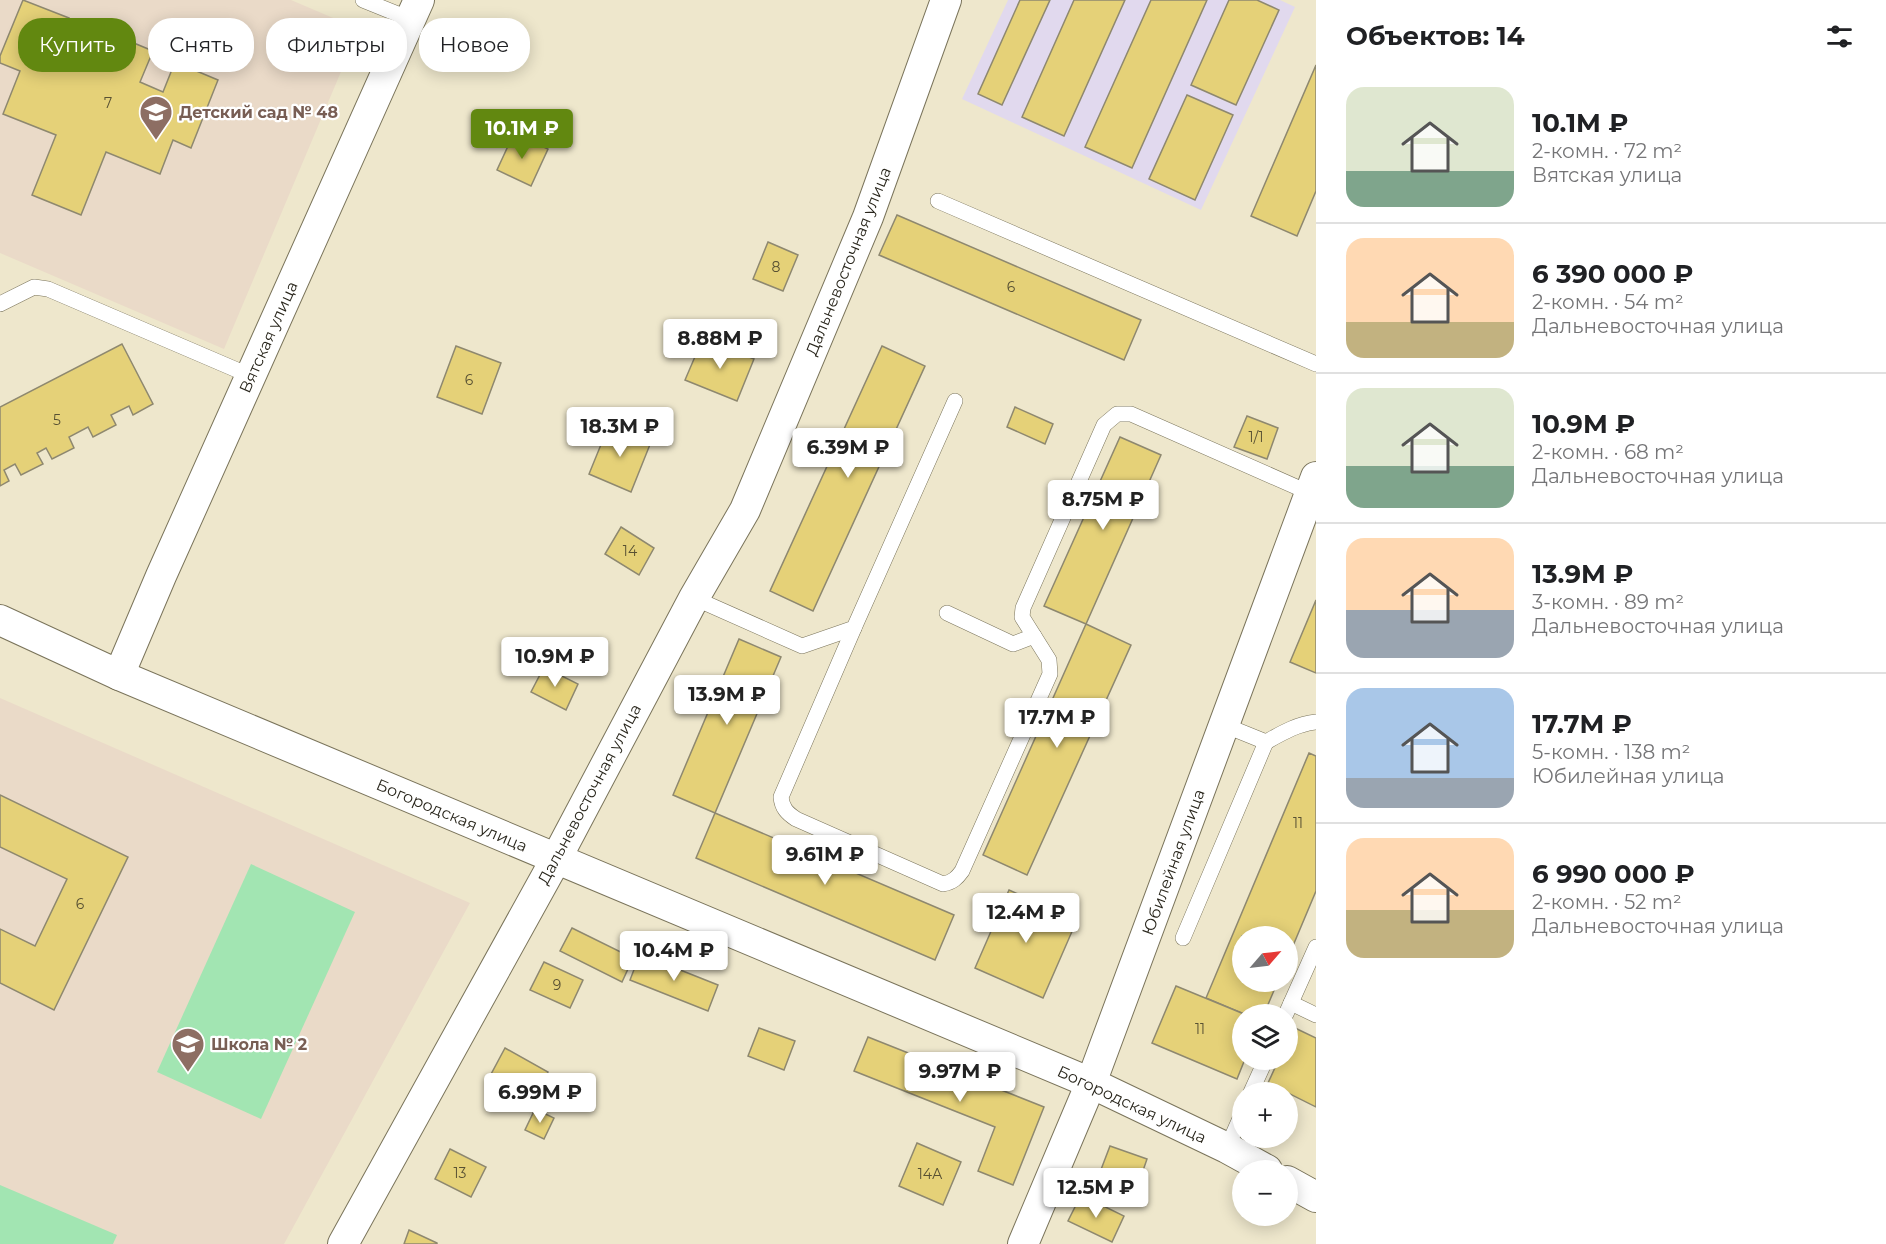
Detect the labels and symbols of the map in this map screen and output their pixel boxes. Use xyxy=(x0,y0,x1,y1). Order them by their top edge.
house number: 7 xyxy=(104,94,112,112)
school or university icon: Детский сад № 48 xyxy=(138,94,174,141)
place label: Детский сад № 48 xyxy=(179,103,338,122)
pin: 10.1M ₽ xyxy=(467,109,577,160)
street label: Дальневосточная улица xyxy=(802,164,895,358)
house number: 8 xyxy=(772,258,781,276)
street label: Вятская улица xyxy=(235,278,302,396)
house number: 6 xyxy=(1007,278,1016,296)
pin: 8.88M ₽ xyxy=(665,319,775,370)
house number: 6 xyxy=(465,371,474,389)
pin: 18.3M ₽ xyxy=(565,407,675,458)
house number: 5 xyxy=(53,411,61,429)
pin: 6.39M ₽ xyxy=(793,428,903,479)
house number: 1/1 xyxy=(1248,428,1264,446)
pin: 8.75M ₽ xyxy=(1048,480,1158,531)
house number: 14 xyxy=(623,542,638,560)
pin: 10.9M ₽ xyxy=(500,637,610,688)
pin: 13.9M ₽ xyxy=(672,675,782,726)
pin: 17.7M ₽ xyxy=(1002,698,1112,749)
street label: Дальневосточная улица xyxy=(534,701,645,888)
street label: Богородская улица xyxy=(374,775,530,856)
street label: Юбилейная улица xyxy=(1138,787,1209,938)
house number: 11 xyxy=(1293,814,1303,832)
pin: 9.61M ₽ xyxy=(770,835,880,886)
pin: 12.4M ₽ xyxy=(971,893,1081,944)
house number: 6 xyxy=(76,895,85,913)
north arrow xyxy=(1232,926,1298,992)
pin: 10.4M ₽ xyxy=(619,931,729,982)
house number: 9 xyxy=(553,976,561,994)
house number: 11 xyxy=(1195,1020,1205,1038)
school or university icon: Школа № 2 xyxy=(170,1026,206,1073)
place label: Школа № 2 xyxy=(211,1035,307,1054)
pin: 9.97M ₽ xyxy=(905,1052,1015,1103)
street label: Богородская улица xyxy=(1054,1062,1209,1147)
pin: 6.99M ₽ xyxy=(485,1073,595,1124)
house number: 13 xyxy=(454,1164,467,1182)
house number: 14А xyxy=(918,1165,943,1183)
pin: 12.5M ₽ xyxy=(1041,1168,1151,1219)

